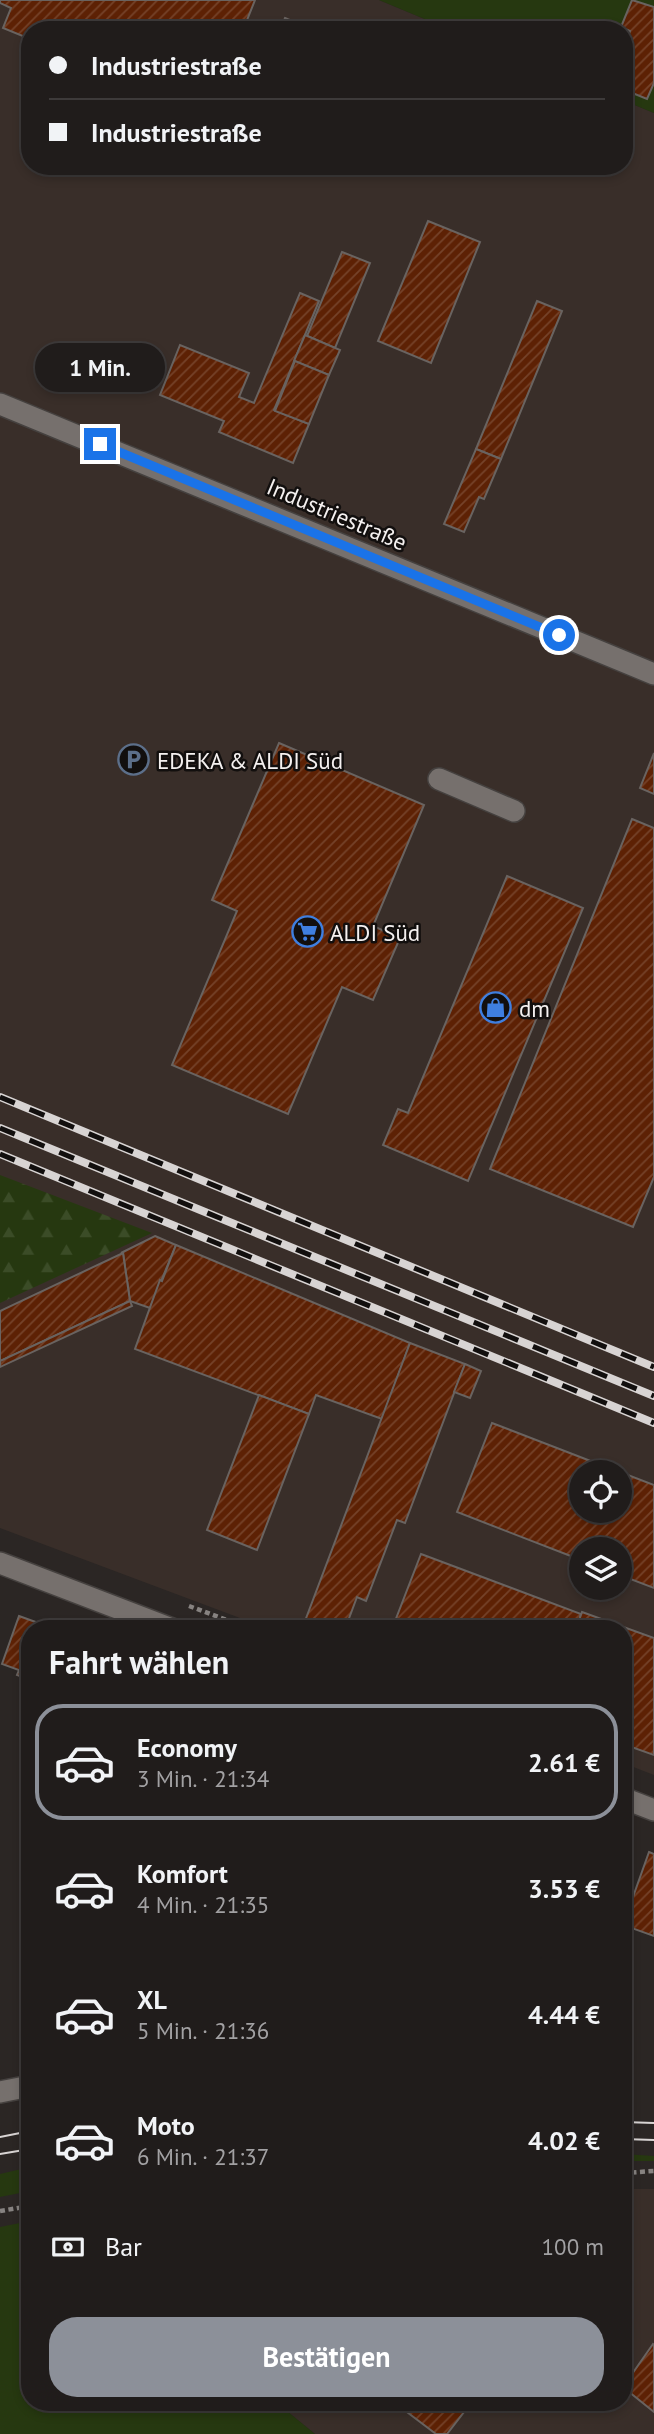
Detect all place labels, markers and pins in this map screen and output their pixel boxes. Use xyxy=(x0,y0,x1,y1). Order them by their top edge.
parking icon: EDEKA & ALDI Süd xyxy=(117,743,151,777)
place label: EDEKA & ALDI Süd xyxy=(157,746,343,775)
supermarket icon: ALDI Süd xyxy=(290,915,324,949)
place label: ALDI Süd xyxy=(330,918,420,947)
shop icon: dm xyxy=(479,991,513,1025)
place label: dm xyxy=(519,994,550,1023)

